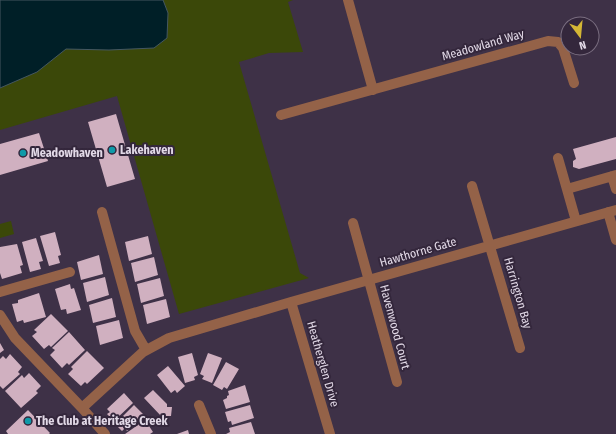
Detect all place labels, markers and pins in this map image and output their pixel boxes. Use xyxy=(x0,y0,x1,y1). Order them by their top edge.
place label: Lakehaven xyxy=(120,143,174,157)
marker: Lakehaven xyxy=(107,145,117,155)
place label: Meadowhaven xyxy=(31,146,103,160)
marker: Meadowhaven xyxy=(18,148,28,158)
place label: The Club at Heritage Creek xyxy=(36,414,169,428)
marker: The Club at Heritage Creek xyxy=(23,416,33,426)

